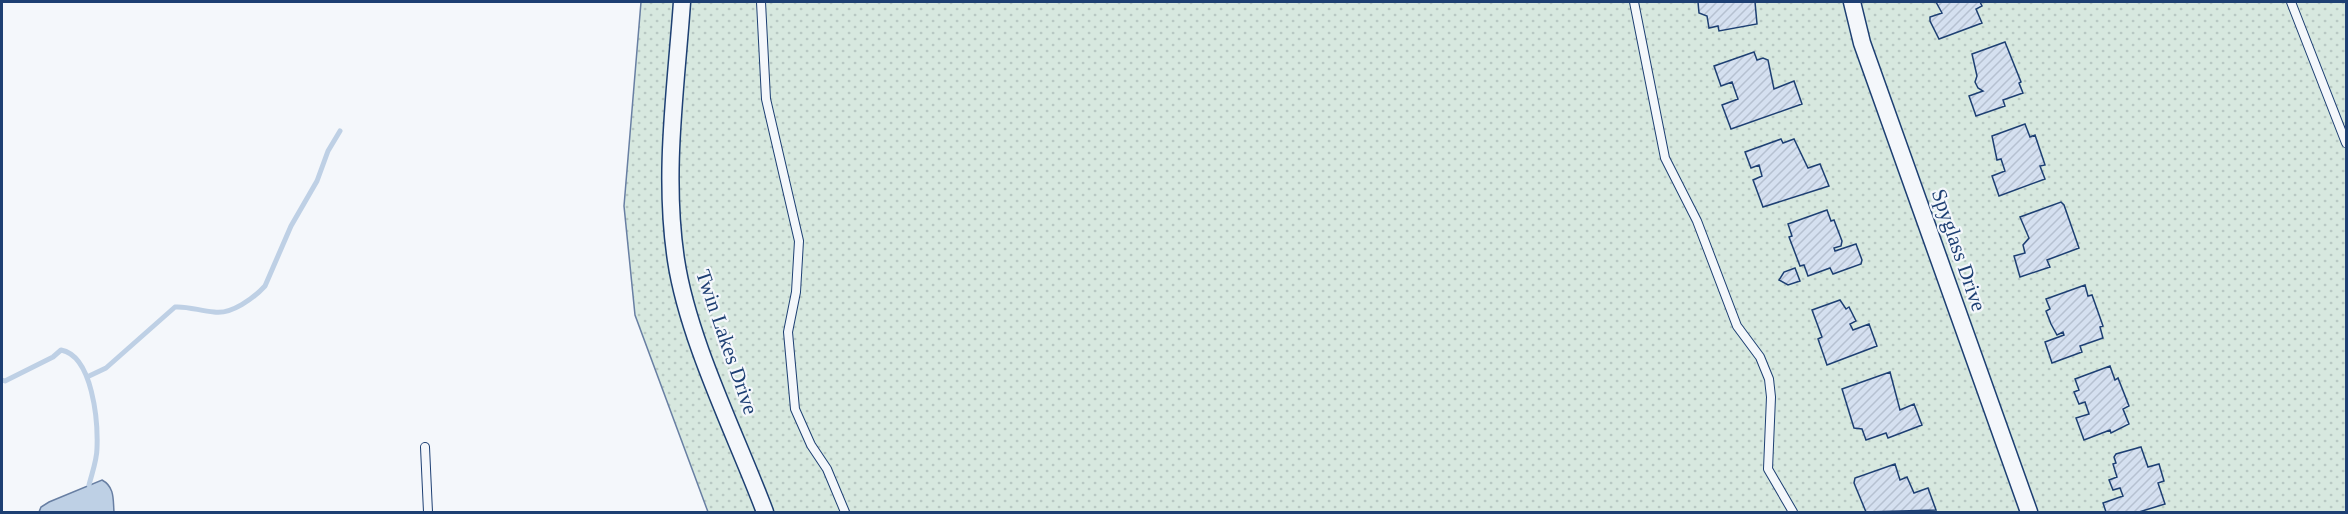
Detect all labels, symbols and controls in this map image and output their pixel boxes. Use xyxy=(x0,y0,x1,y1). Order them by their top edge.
street label: Spyglass Drive xyxy=(1927,186,1991,314)
street label: Twin Lakes Drive xyxy=(691,267,763,417)

